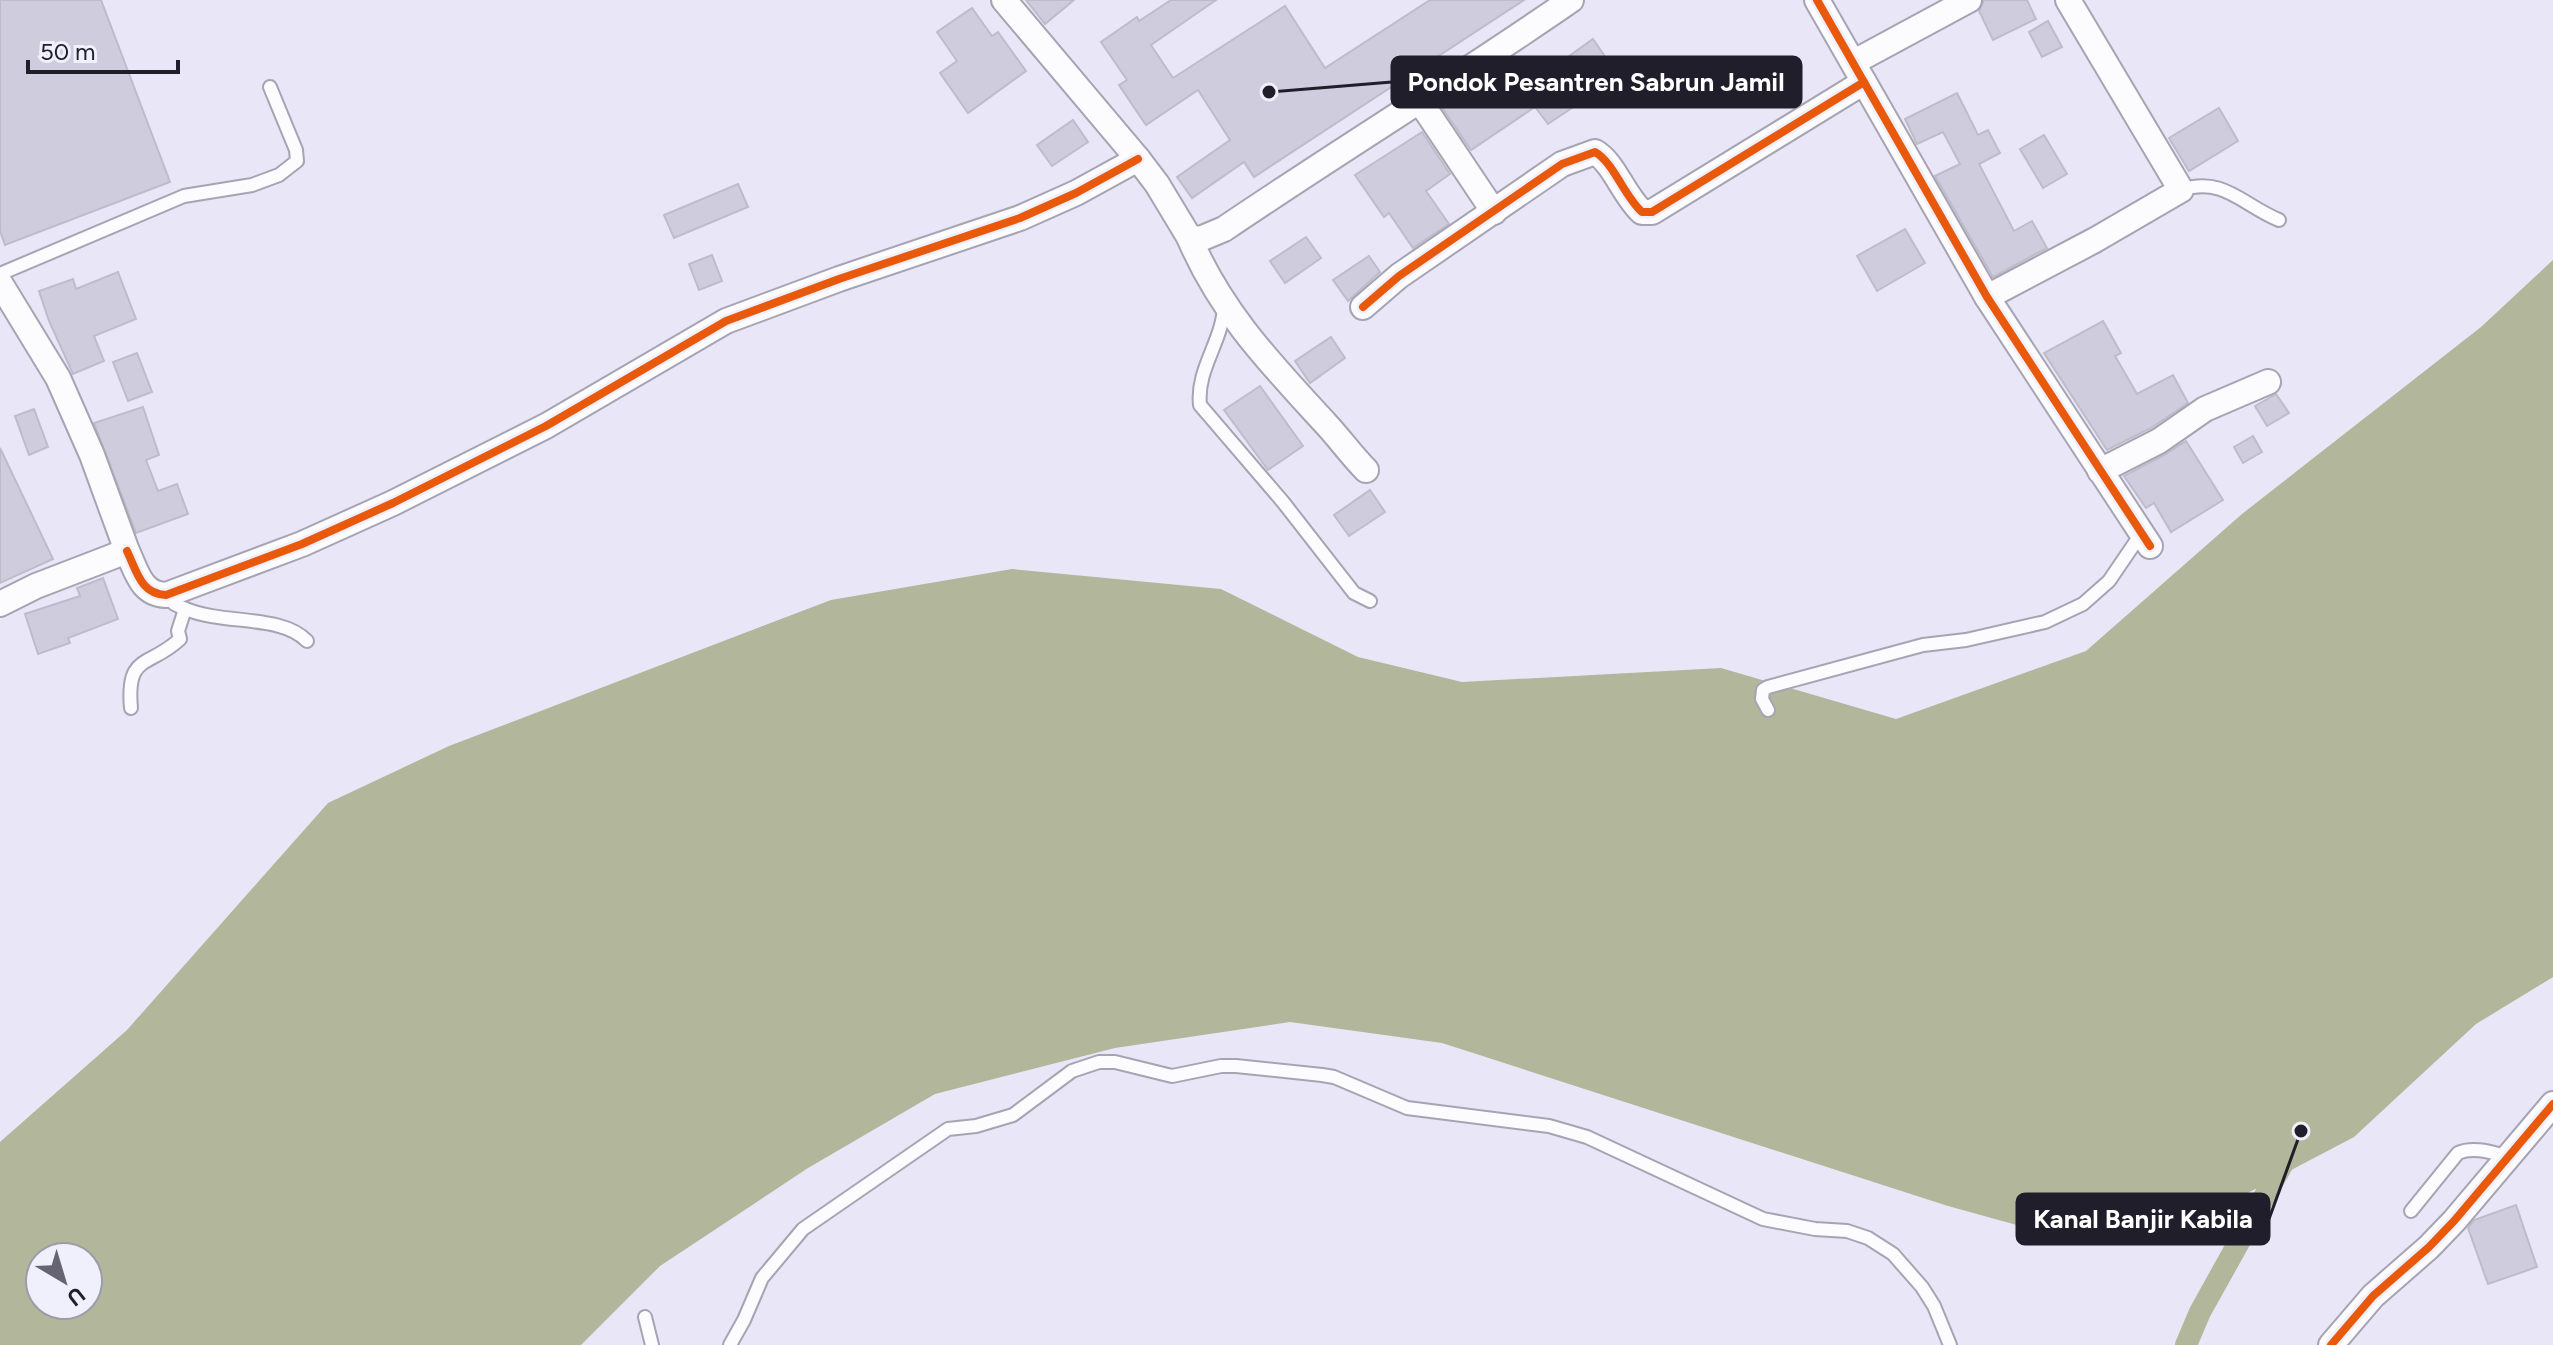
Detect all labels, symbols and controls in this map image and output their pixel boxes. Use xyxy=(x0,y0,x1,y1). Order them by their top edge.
scale bar xyxy=(28,24,178,74)
text: 50 m xyxy=(40,37,96,66)
callout: Pondok Pesantren Sabrun Jamil xyxy=(1392,57,1801,107)
text: Pondok Pesantren Sabrun Jamil xyxy=(1407,66,1785,98)
callout: Kanal Banjir Kabila xyxy=(2017,1194,2269,1244)
text: Kanal Banjir Kabila xyxy=(2033,1203,2253,1235)
north arrow xyxy=(24,1241,104,1321)
text: U xyxy=(62,1281,90,1312)

